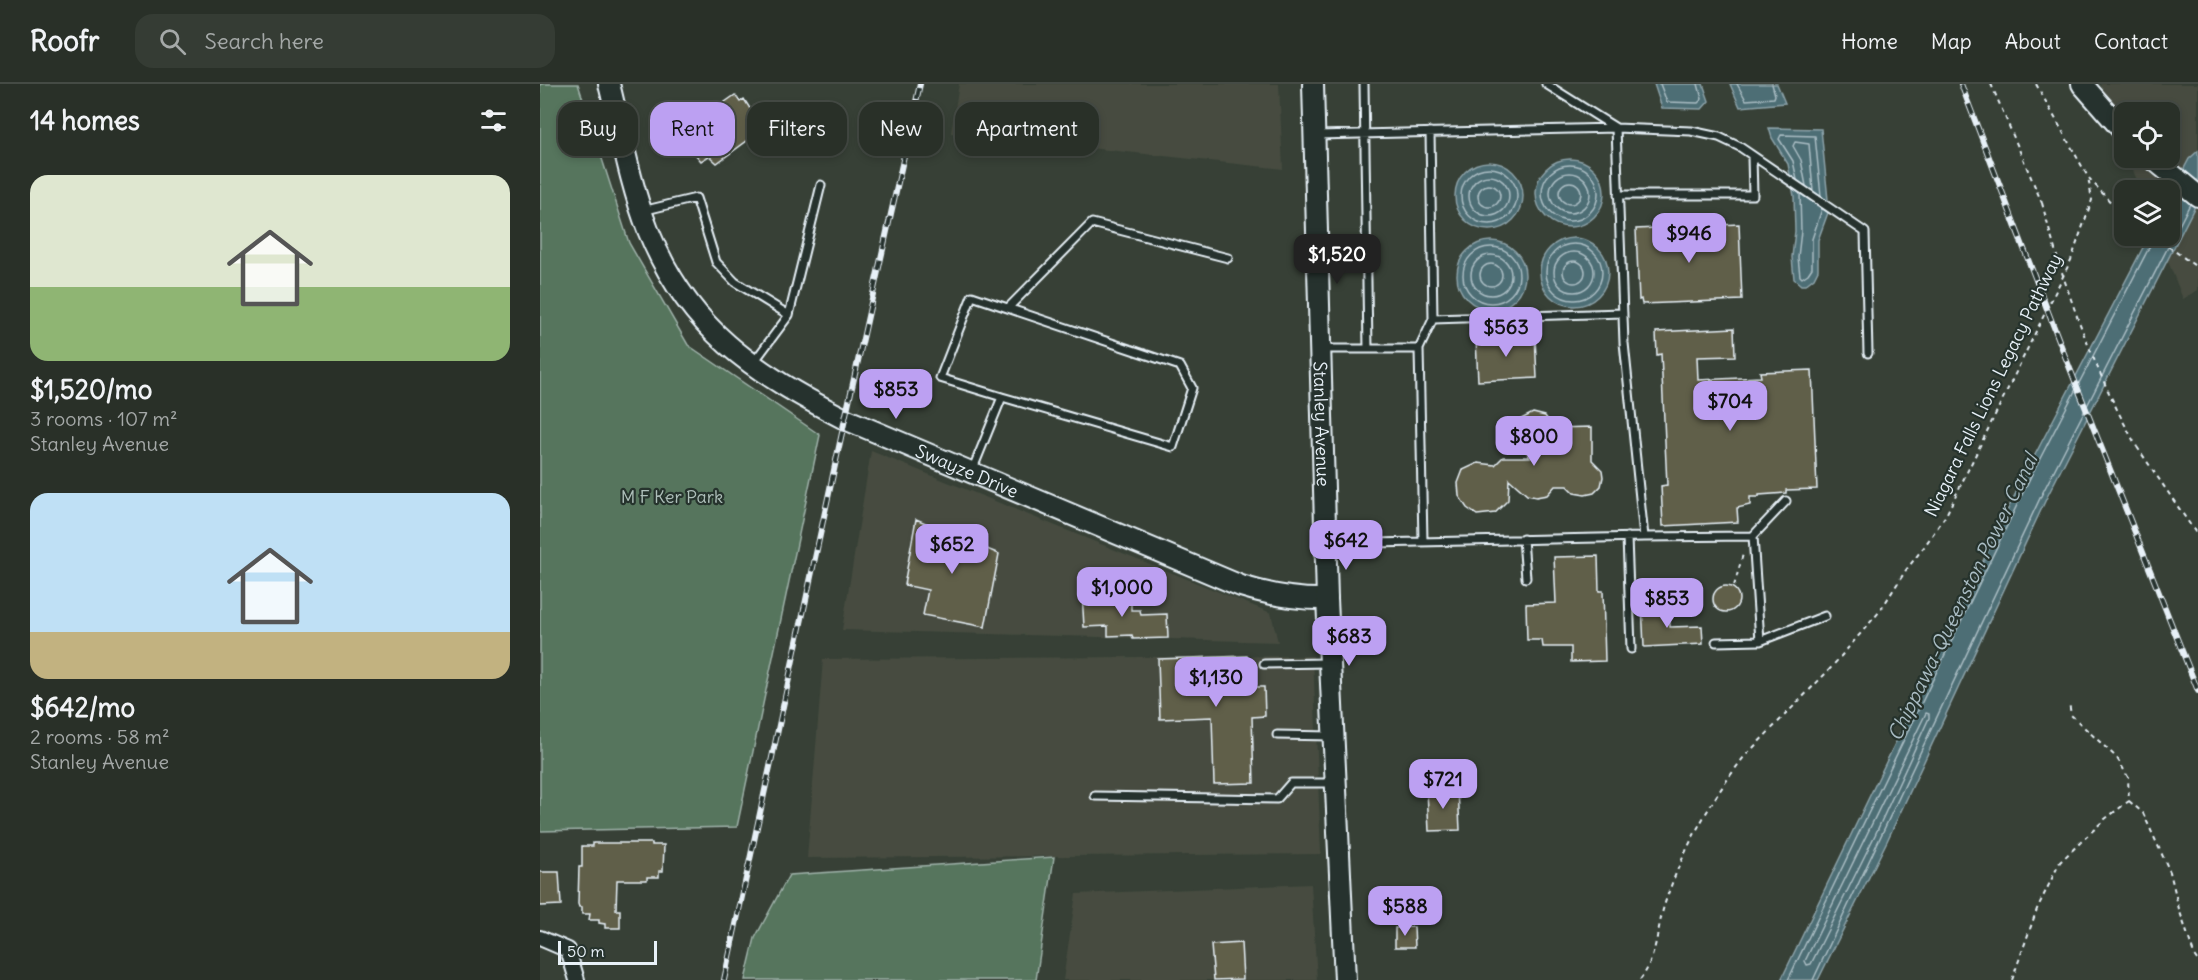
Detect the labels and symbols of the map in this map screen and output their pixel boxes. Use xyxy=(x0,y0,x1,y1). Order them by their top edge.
pin: $946 xyxy=(1653,213,1725,264)
pin: $1,520 xyxy=(1288,234,1386,285)
street label: Niagara Falls Lions Legacy Pathway xyxy=(1919,250,2067,520)
pin: $563 xyxy=(1470,307,1542,358)
street label: Stanley Avenue xyxy=(1309,361,1335,487)
pin: $853 xyxy=(860,369,932,420)
pin: $704 xyxy=(1694,381,1766,432)
pin: $800 xyxy=(1498,416,1570,467)
street label: Swayze Drive xyxy=(912,439,1022,502)
water label: Chippawa-Queenston Power Canal xyxy=(1881,447,2044,745)
park label: M F Ker Park xyxy=(621,485,723,508)
pin: $642 xyxy=(1310,520,1382,571)
pin: $652 xyxy=(916,524,988,575)
pin: $1,000 xyxy=(1073,567,1171,618)
pin: $853 xyxy=(1631,578,1703,629)
pin: $683 xyxy=(1313,616,1385,667)
pin: $1,130 xyxy=(1167,657,1265,708)
pin: $721 xyxy=(1407,759,1479,810)
pin: $588 xyxy=(1369,886,1441,937)
scale bar xyxy=(558,938,657,966)

